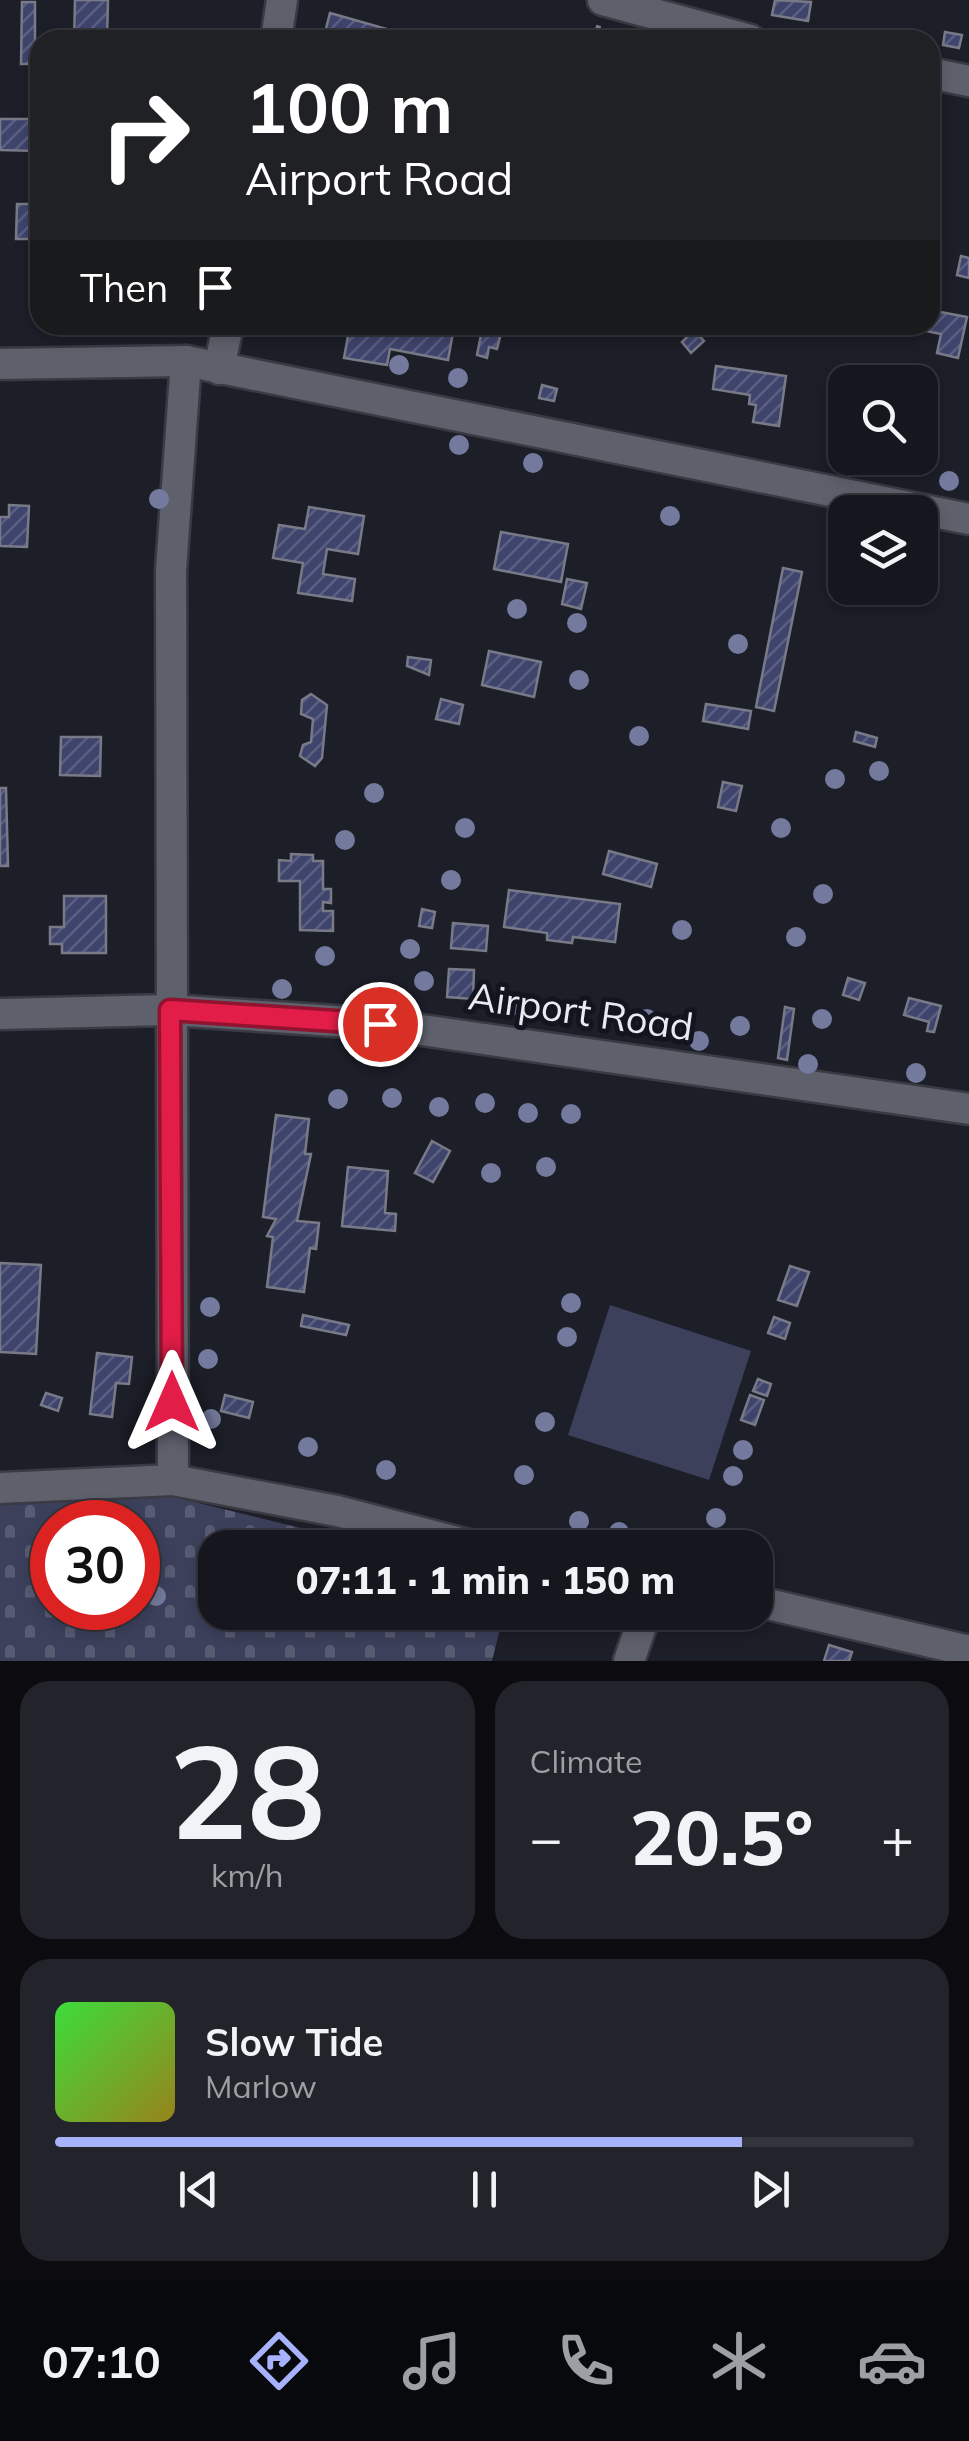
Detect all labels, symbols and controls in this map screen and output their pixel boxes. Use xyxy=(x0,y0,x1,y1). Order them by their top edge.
text: 100 m xyxy=(245,63,453,151)
icon: right xyxy=(80,70,210,200)
text: Airport Road xyxy=(245,150,513,206)
icon: arrive xyxy=(188,260,243,315)
text: Then xyxy=(80,264,168,312)
map controls xyxy=(828,365,938,605)
button: search xyxy=(828,365,938,475)
button: layers xyxy=(828,495,938,605)
street label: Airport Road xyxy=(466,971,696,1051)
pin xyxy=(338,982,423,1067)
icon: arrive xyxy=(353,997,408,1052)
position arrow xyxy=(120,1350,224,1454)
speed limit sign: 30 xyxy=(30,1500,160,1630)
text: 07:11 · 1 min · 150 m xyxy=(296,1556,675,1604)
text: 28 xyxy=(169,1708,325,1872)
text: Climate xyxy=(530,1741,642,1781)
text: 20.5° xyxy=(630,1790,813,1884)
text: − xyxy=(530,1803,563,1872)
text: + xyxy=(881,1803,914,1872)
text: km/h xyxy=(211,1855,283,1895)
text: Slow Tide xyxy=(205,2018,383,2066)
text: Marlow xyxy=(205,2066,317,2106)
icon: previous xyxy=(171,2162,226,2217)
icon: pause xyxy=(457,2162,512,2217)
icon: next xyxy=(743,2162,798,2217)
icon: directions xyxy=(244,2326,314,2396)
icon: music xyxy=(397,2326,467,2396)
icon: phone xyxy=(551,2326,621,2396)
icon: climate xyxy=(704,2326,774,2396)
icon: car xyxy=(857,2326,927,2396)
text: 07:10 xyxy=(42,2333,161,2389)

